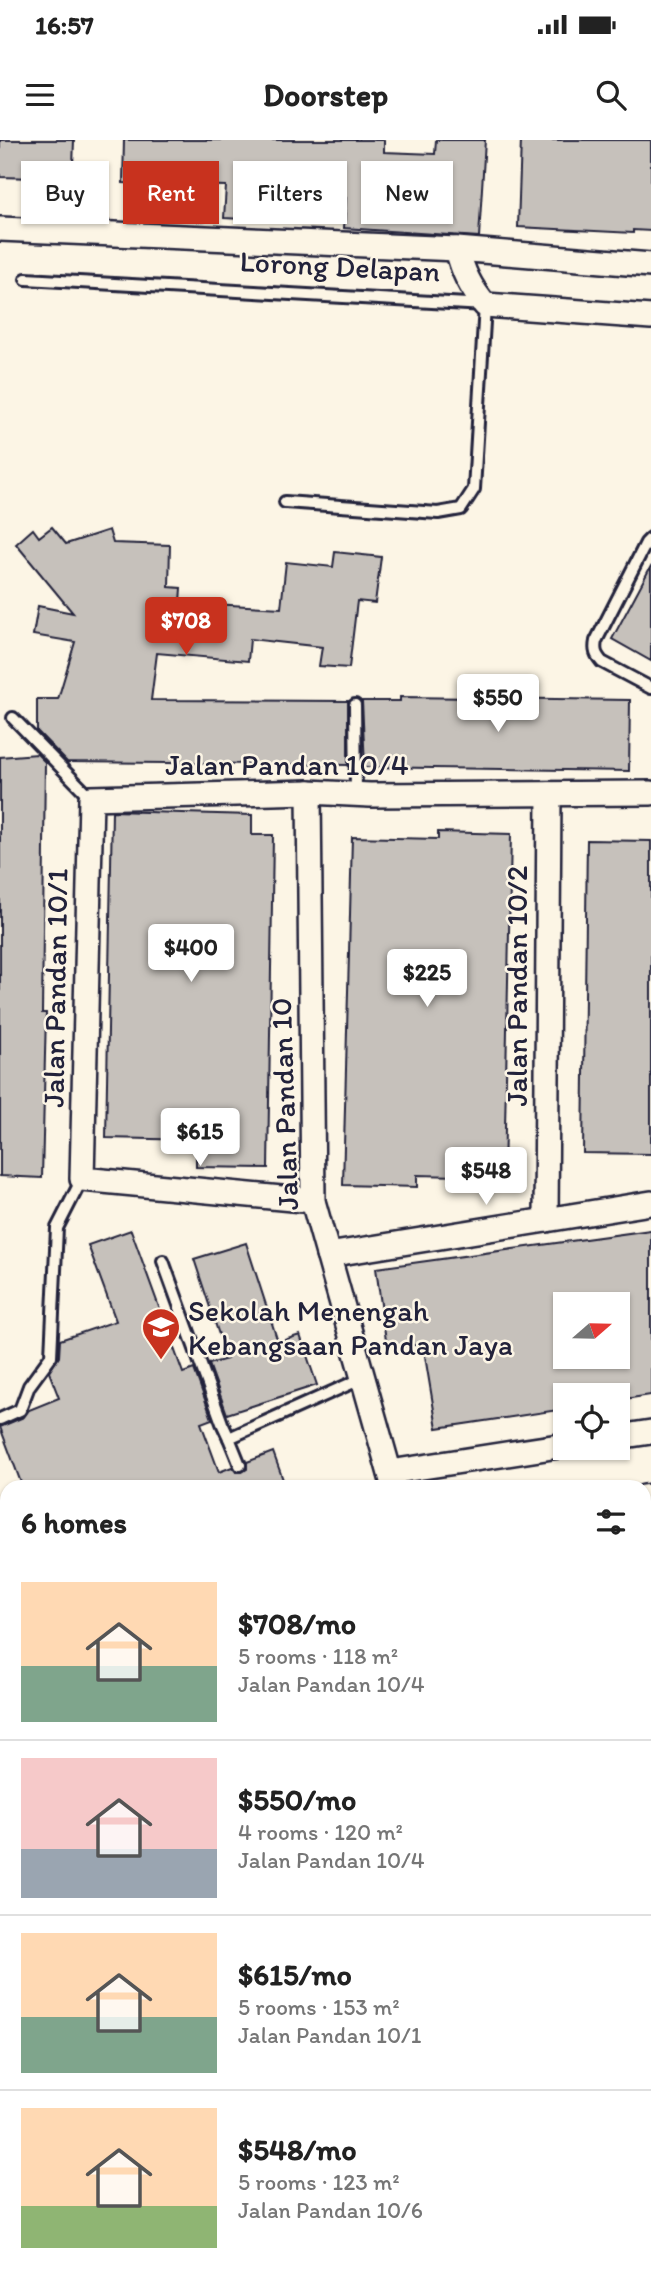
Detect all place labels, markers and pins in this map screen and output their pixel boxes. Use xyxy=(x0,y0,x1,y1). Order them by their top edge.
pin: $708 xyxy=(145,598,227,657)
pin: $550 xyxy=(457,674,539,734)
pin: $400 xyxy=(150,924,232,984)
pin: $225 xyxy=(386,950,468,1009)
pin: $615 xyxy=(159,1108,241,1168)
pin: $548 xyxy=(445,1147,527,1207)
place label: Sekolah Menengah Kebangsaan Pandan Jaya xyxy=(188,1292,513,1363)
school or university icon: Sekolah Menengah Kebangsaan Pandan Jaya xyxy=(140,1306,182,1361)

